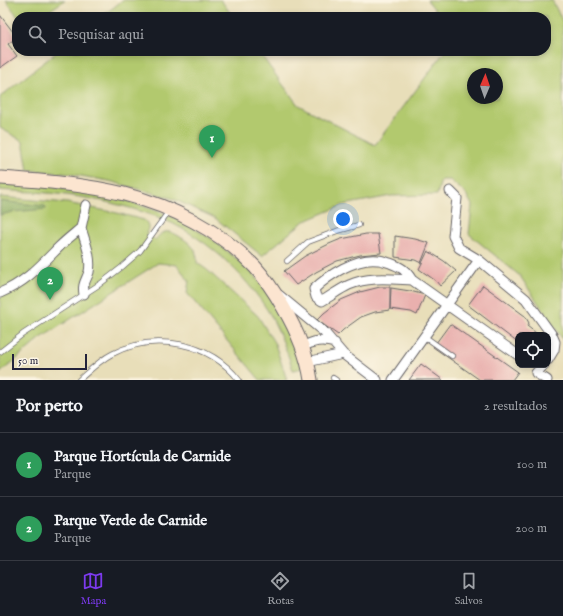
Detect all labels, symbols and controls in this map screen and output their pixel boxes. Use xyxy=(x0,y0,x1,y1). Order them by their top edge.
search box xyxy=(12,12,551,56)
icon: search xyxy=(26,23,48,45)
text: Pesquisar aqui xyxy=(58,25,144,44)
north arrow xyxy=(467,68,503,104)
pin: 1 xyxy=(199,125,225,158)
your location xyxy=(333,209,353,229)
pin: 2 xyxy=(37,267,63,300)
map controls xyxy=(515,332,551,368)
button: locate xyxy=(515,332,551,368)
scale bar xyxy=(12,352,87,371)
text: 50 m xyxy=(18,354,38,368)
text: Por perto xyxy=(16,396,83,417)
text: 2 resultados xyxy=(484,398,547,415)
text: Parque Hortícula de Carnide xyxy=(54,447,231,466)
text: 1 xyxy=(27,456,31,473)
text: 100 m xyxy=(517,456,547,473)
text: Parque xyxy=(54,466,91,483)
text: Parque Verde de Carnide xyxy=(54,511,207,530)
text: 2 xyxy=(26,520,32,537)
text: 200 m xyxy=(515,520,547,537)
text: Parque xyxy=(54,530,91,547)
tab: Mapa xyxy=(80,570,106,608)
tab: Rotas xyxy=(267,570,294,608)
tab: Salvos xyxy=(455,570,483,608)

